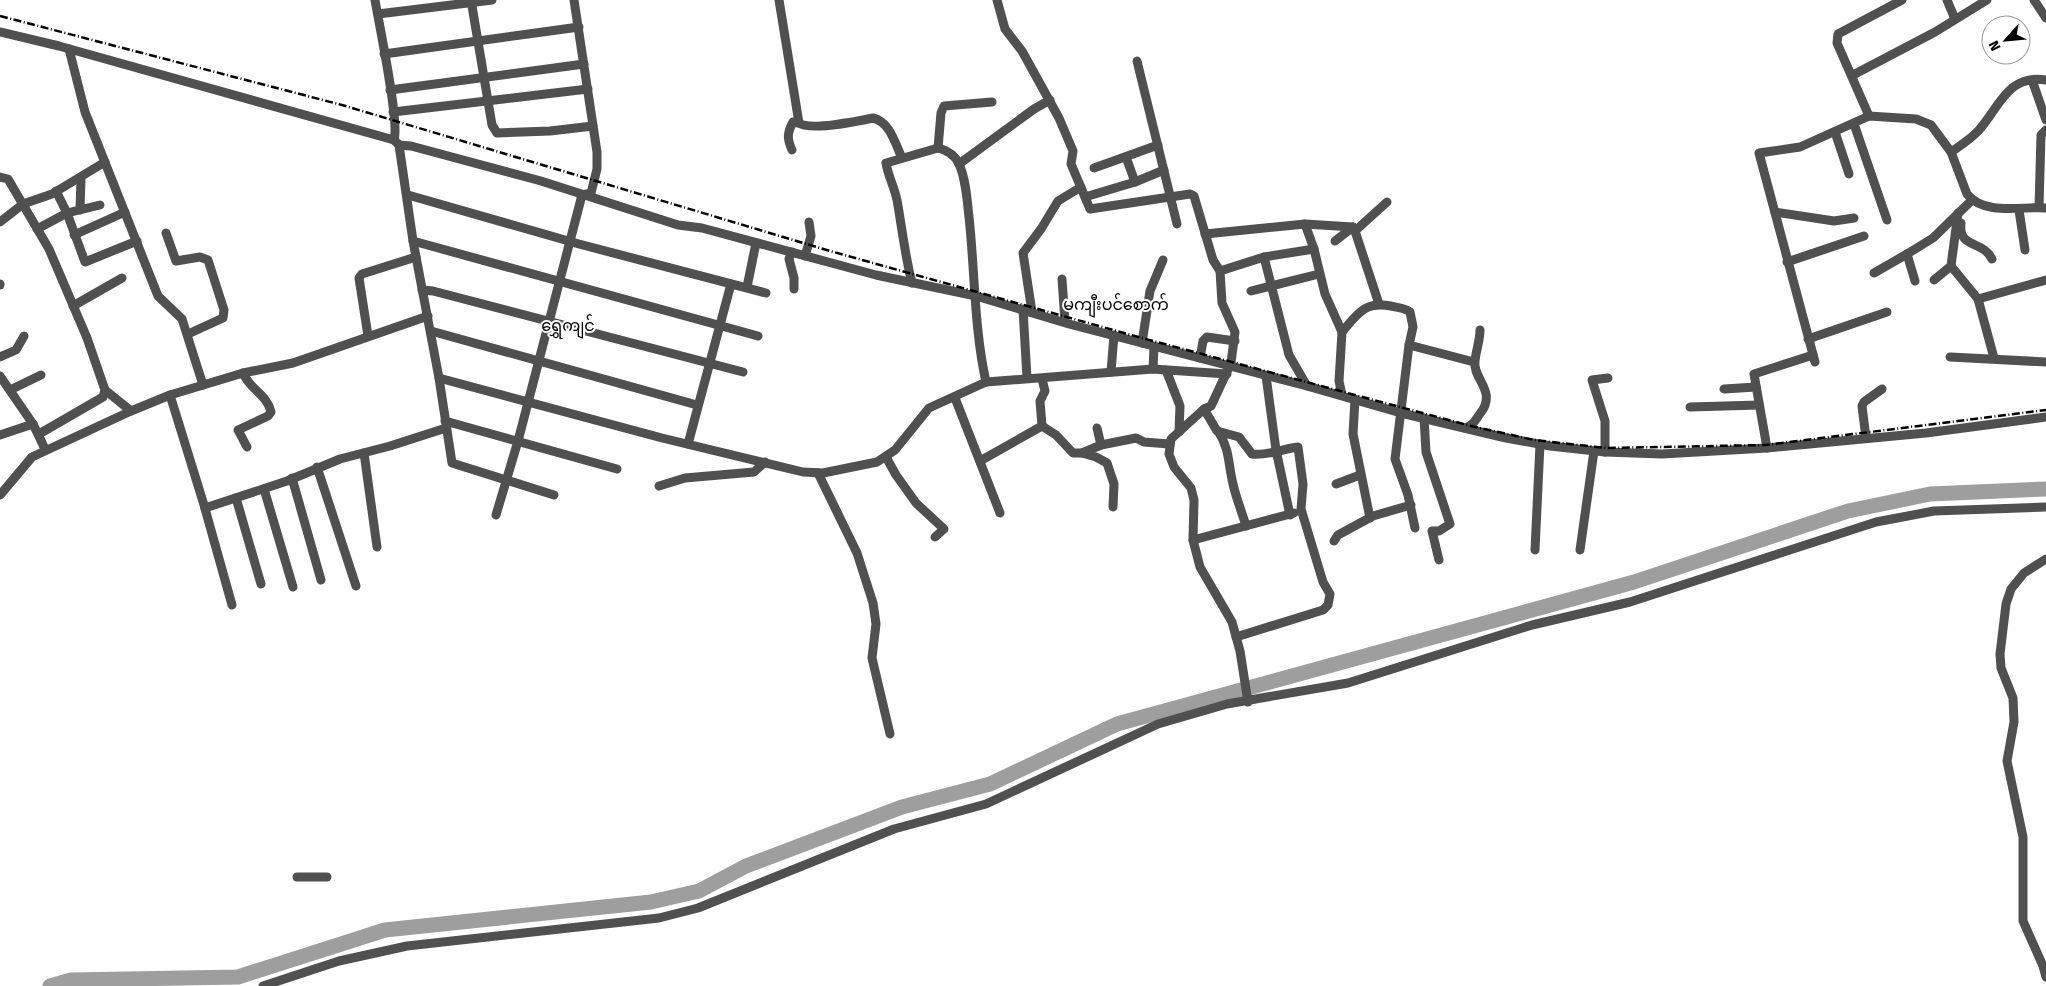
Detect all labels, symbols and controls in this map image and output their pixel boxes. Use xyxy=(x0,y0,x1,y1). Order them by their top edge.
north arrow xyxy=(1981,15,2031,65)
text: N xyxy=(1985,38,2005,54)
district label: မကျီးပင်စောက် xyxy=(1063,293,1169,318)
district label: ရွှေကျင် xyxy=(541,314,595,339)

